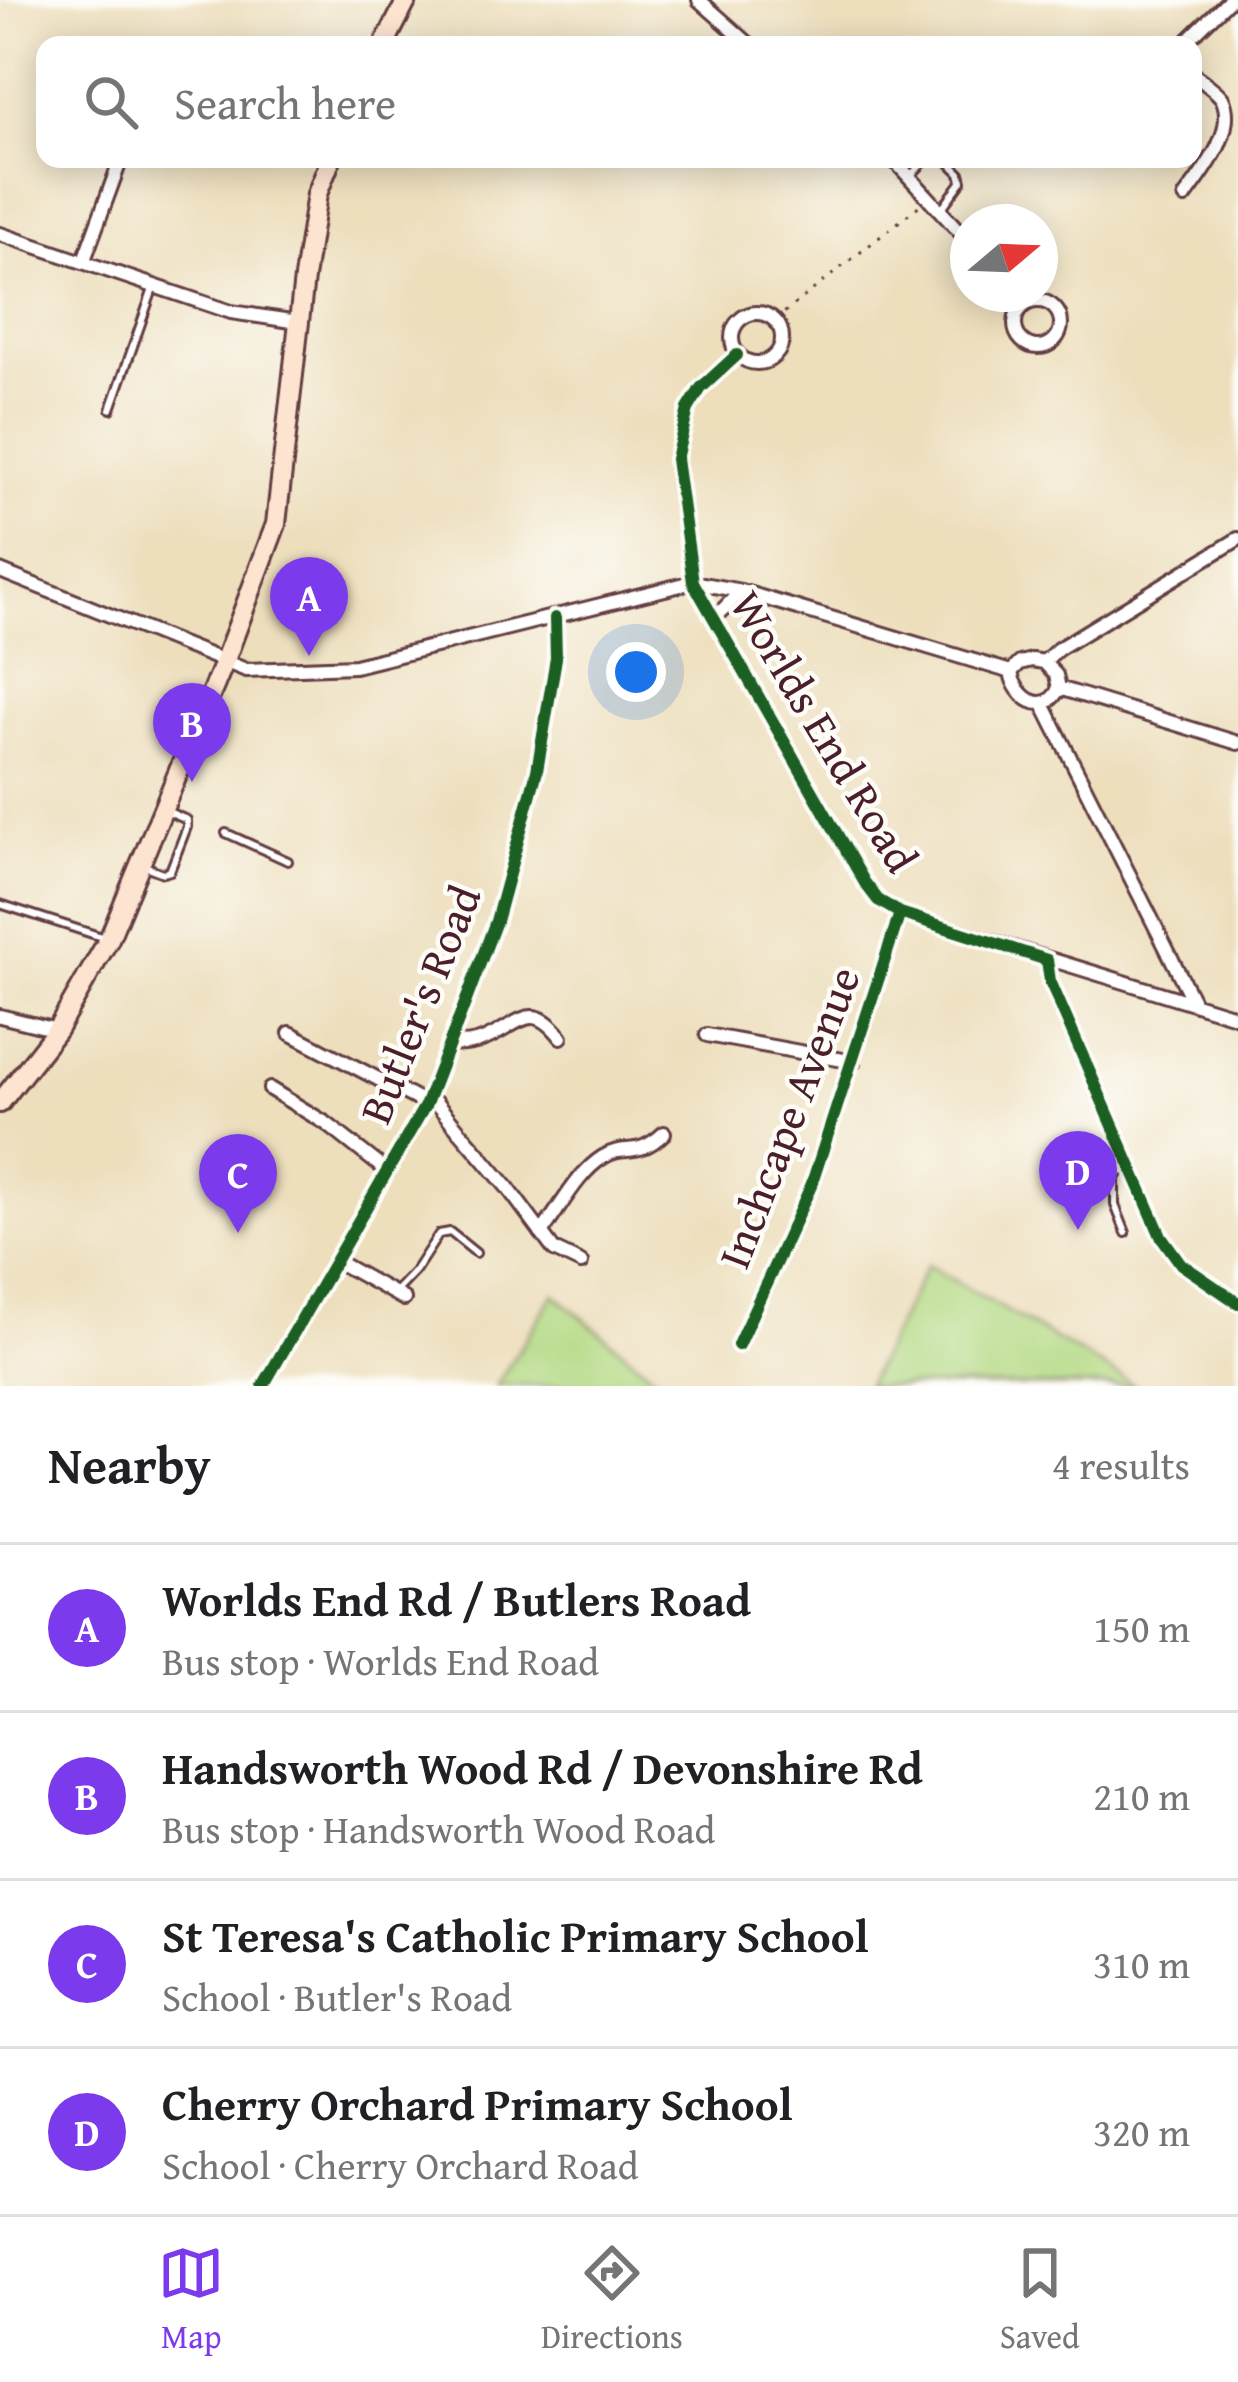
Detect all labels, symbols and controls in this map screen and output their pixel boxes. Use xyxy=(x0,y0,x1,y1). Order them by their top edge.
search box xyxy=(36,36,1202,168)
icon: search xyxy=(78,69,144,135)
text: Search here xyxy=(174,70,396,135)
north arrow xyxy=(950,204,1058,312)
pin: A xyxy=(270,557,348,656)
street label: Worlds End Road xyxy=(715,578,935,884)
your location xyxy=(606,642,666,702)
pin: B xyxy=(153,683,231,782)
street label: Butler's Road xyxy=(342,875,496,1133)
street label: Inchcape Avenue xyxy=(701,957,875,1277)
pin: D xyxy=(1039,1131,1117,1230)
pin: C xyxy=(199,1134,277,1233)
text: Nearby xyxy=(48,1427,211,1502)
text: 4 results xyxy=(1052,1436,1190,1493)
text: Worlds End Rd / Butlers Road xyxy=(162,1567,751,1632)
text: A xyxy=(75,1599,99,1656)
text: 150 m xyxy=(1093,1599,1190,1656)
text: Bus stop · Worlds End Road xyxy=(162,1632,599,1689)
text: Handsworth Wood Rd / Devonshire Rd xyxy=(162,1735,923,1800)
text: B xyxy=(75,1767,99,1824)
text: 210 m xyxy=(1093,1767,1190,1824)
text: Bus stop · Handsworth Wood Road xyxy=(162,1800,715,1857)
text: St Teresa's Catholic Primary School xyxy=(162,1903,869,1968)
text: C xyxy=(76,1935,98,1992)
text: 310 m xyxy=(1093,1935,1190,1992)
text: School · Butler's Road xyxy=(162,1968,512,2025)
text: Cherry Orchard Primary School xyxy=(162,2071,793,2136)
text: D xyxy=(74,2103,100,2160)
text: 320 m xyxy=(1093,2103,1190,2160)
text: School · Cherry Orchard Road xyxy=(162,2136,639,2193)
tab: Map xyxy=(158,2240,224,2360)
tab: Directions xyxy=(541,2240,683,2360)
tab: Saved xyxy=(1000,2240,1080,2360)

